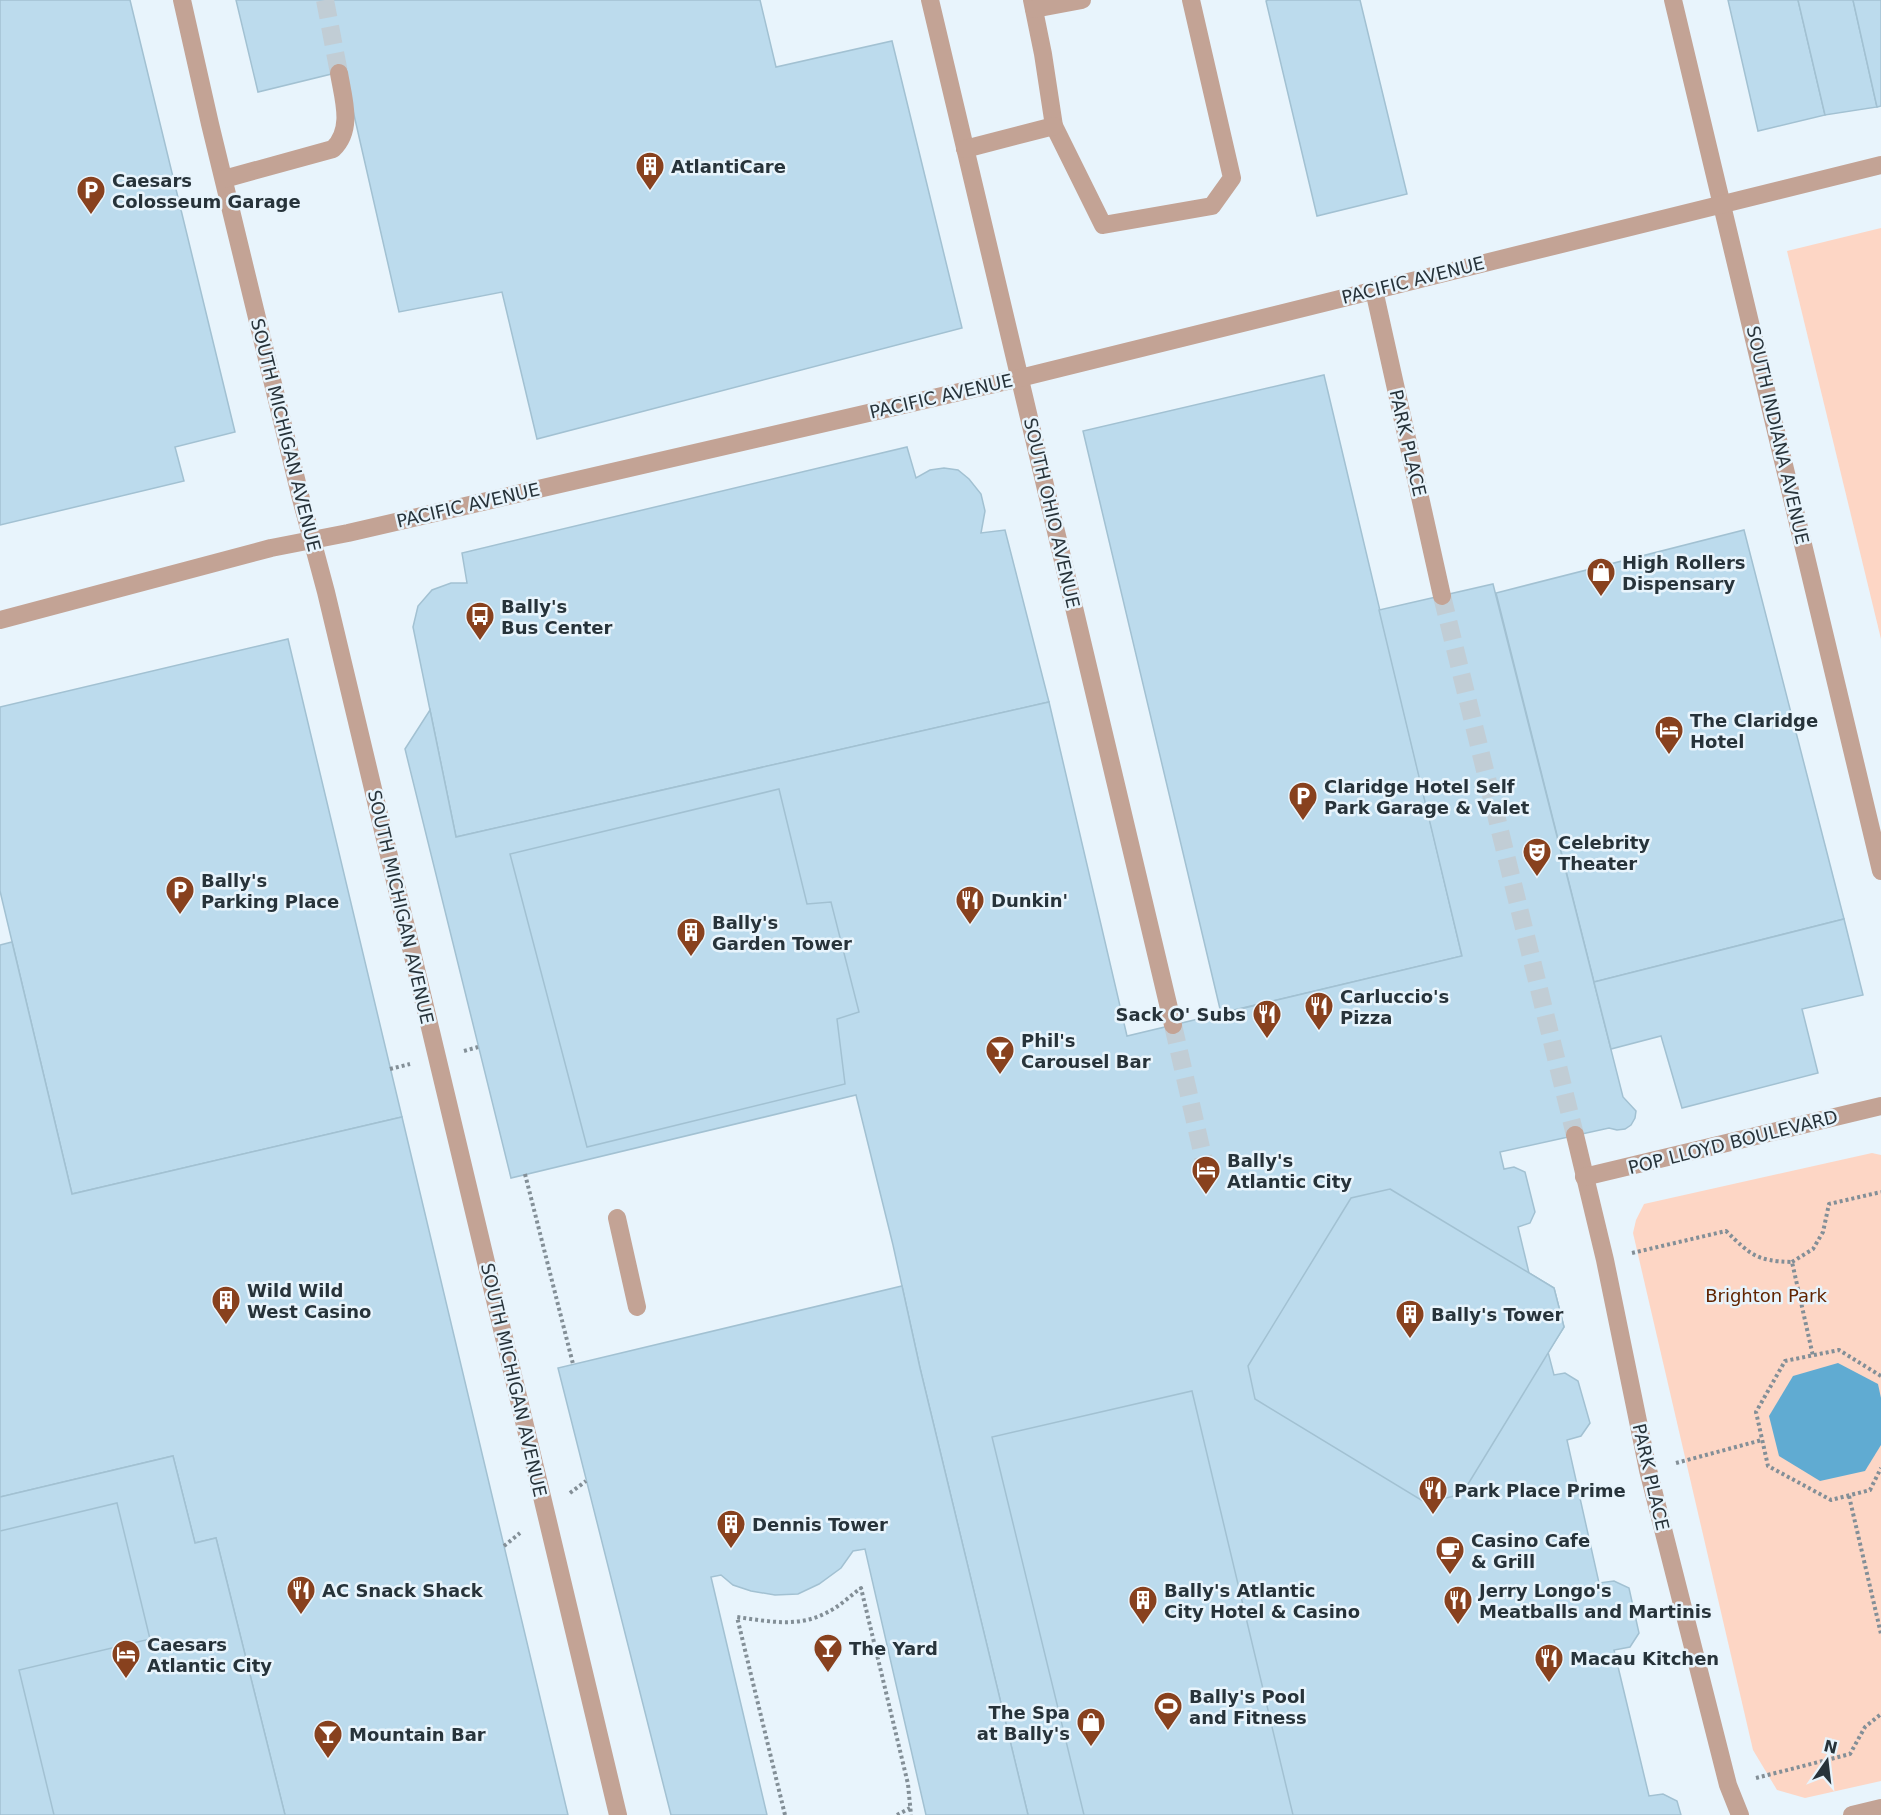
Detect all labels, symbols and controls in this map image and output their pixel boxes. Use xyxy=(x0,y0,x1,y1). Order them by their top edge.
building icon: AtlantiCare xyxy=(634,150,666,192)
place label: AtlantiCare xyxy=(671,156,786,177)
place label: Caesars Colosseum Garage xyxy=(112,170,301,212)
parking icon: Caesars Colosseum Garage xyxy=(75,174,107,216)
street label: PACIFIC AVENUE xyxy=(1339,252,1487,308)
street label: SOUTH MICHIGAN AVENUE xyxy=(247,316,325,554)
street label: SOUTH INDIANA AVENUE xyxy=(1743,324,1813,546)
street label: PACIFIC AVENUE xyxy=(867,369,1015,423)
street label: PARK PLACE xyxy=(1385,387,1431,499)
street label: SOUTH OHIO AVENUE xyxy=(1020,416,1084,610)
street label: PACIFIC AVENUE xyxy=(394,478,542,532)
place label: High Rollers Dispensary xyxy=(1622,552,1746,594)
shop icon: High Rollers Dispensary xyxy=(1585,556,1617,598)
place label: Bally's Bus Center xyxy=(501,596,613,638)
bus stop icon: Bally's Bus Center xyxy=(464,600,496,642)
place label: The Claridge Hotel xyxy=(1690,710,1818,752)
hotel icon: The Claridge Hotel xyxy=(1653,714,1685,756)
place label: Claridge Hotel Self Park Garage & Valet xyxy=(1324,776,1530,818)
parking icon: Claridge Hotel Self Park Garage & Valet xyxy=(1287,780,1319,822)
street label: SOUTH MICHIGAN AVENUE xyxy=(364,788,438,1026)
place label: Celebrity Theater xyxy=(1558,832,1650,874)
theatre icon: Celebrity Theater xyxy=(1521,836,1553,878)
place label: Bally's Parking Place xyxy=(201,870,339,912)
parking icon: Bally's Parking Place xyxy=(164,874,196,916)
restaurant icon: Dunkin' xyxy=(954,884,986,926)
place label: Dunkin' xyxy=(991,890,1068,911)
place label: Bally's Garden Tower xyxy=(712,912,852,954)
building icon: Bally's Garden Tower xyxy=(675,916,707,958)
place label: Carluccio's Pizza xyxy=(1340,986,1449,1028)
restaurant icon: Carluccio's Pizza xyxy=(1303,990,1335,1032)
restaurant icon: Sack O' Subs xyxy=(1251,998,1283,1040)
place label: Sack O' Subs xyxy=(1116,1004,1246,1025)
place label: Phil's Carousel Bar xyxy=(1021,1030,1151,1072)
bar icon: Phil's Carousel Bar xyxy=(984,1034,1016,1076)
street label: POP LLOYD BOULEVARD xyxy=(1626,1106,1840,1178)
place label: Bally's Atlantic City xyxy=(1227,1150,1352,1192)
hotel icon: Bally's Atlantic City xyxy=(1190,1154,1222,1196)
street label: SOUTH MICHIGAN AVENUE xyxy=(477,1261,551,1499)
place label: Wild Wild West Casino xyxy=(247,1280,371,1322)
building icon: Wild Wild West Casino xyxy=(210,1284,242,1326)
park label: Brighton Park xyxy=(1705,1285,1827,1306)
building icon: Bally's Tower xyxy=(1394,1298,1426,1340)
place label: Bally's Tower xyxy=(1431,1304,1564,1325)
street label: PARK PLACE xyxy=(1628,1421,1674,1533)
restaurant icon: Park Place Prime xyxy=(1417,1474,1449,1516)
place label: Park Place Prime xyxy=(1454,1480,1626,1501)
building icon: Dennis Tower xyxy=(715,1508,747,1550)
place label: Dennis Tower xyxy=(752,1514,888,1535)
place label: Casino Cafe & Grill xyxy=(1471,1530,1590,1572)
cafe icon: Casino Cafe & Grill xyxy=(1434,1534,1466,1576)
restaurant icon: AC Snack Shack xyxy=(285,1574,317,1616)
place label: AC Snack Shack xyxy=(322,1580,484,1601)
place label: Bally's Atlantic City Hotel & Casino xyxy=(1164,1580,1360,1622)
place label: Jerry Longo's Meatballs and Martinis xyxy=(1477,1580,1712,1622)
building icon: Bally's Atlantic City Hotel & Casino xyxy=(1127,1584,1159,1626)
restaurant icon: Jerry Longo's Meatballs and Martinis xyxy=(1442,1584,1474,1626)
bar icon: The Yard xyxy=(812,1632,844,1674)
place label: Caesars Atlantic City xyxy=(147,1634,272,1676)
hotel icon: Caesars Atlantic City xyxy=(110,1638,142,1680)
place label: The Yard xyxy=(849,1638,938,1659)
restaurant icon: Macau Kitchen xyxy=(1533,1642,1565,1684)
place label: Macau Kitchen xyxy=(1570,1648,1719,1669)
place label: Bally's Pool and Fitness xyxy=(1189,1686,1307,1728)
sports icon: Bally's Pool and Fitness xyxy=(1152,1690,1184,1732)
place label: The Spa at Bally's xyxy=(977,1702,1070,1744)
shop icon: The Spa at Bally's xyxy=(1075,1706,1107,1748)
bar icon: Mountain Bar xyxy=(312,1718,344,1760)
place label: Mountain Bar xyxy=(349,1724,486,1745)
north arrow xyxy=(1797,1731,1857,1791)
text: N xyxy=(1822,1736,1839,1758)

